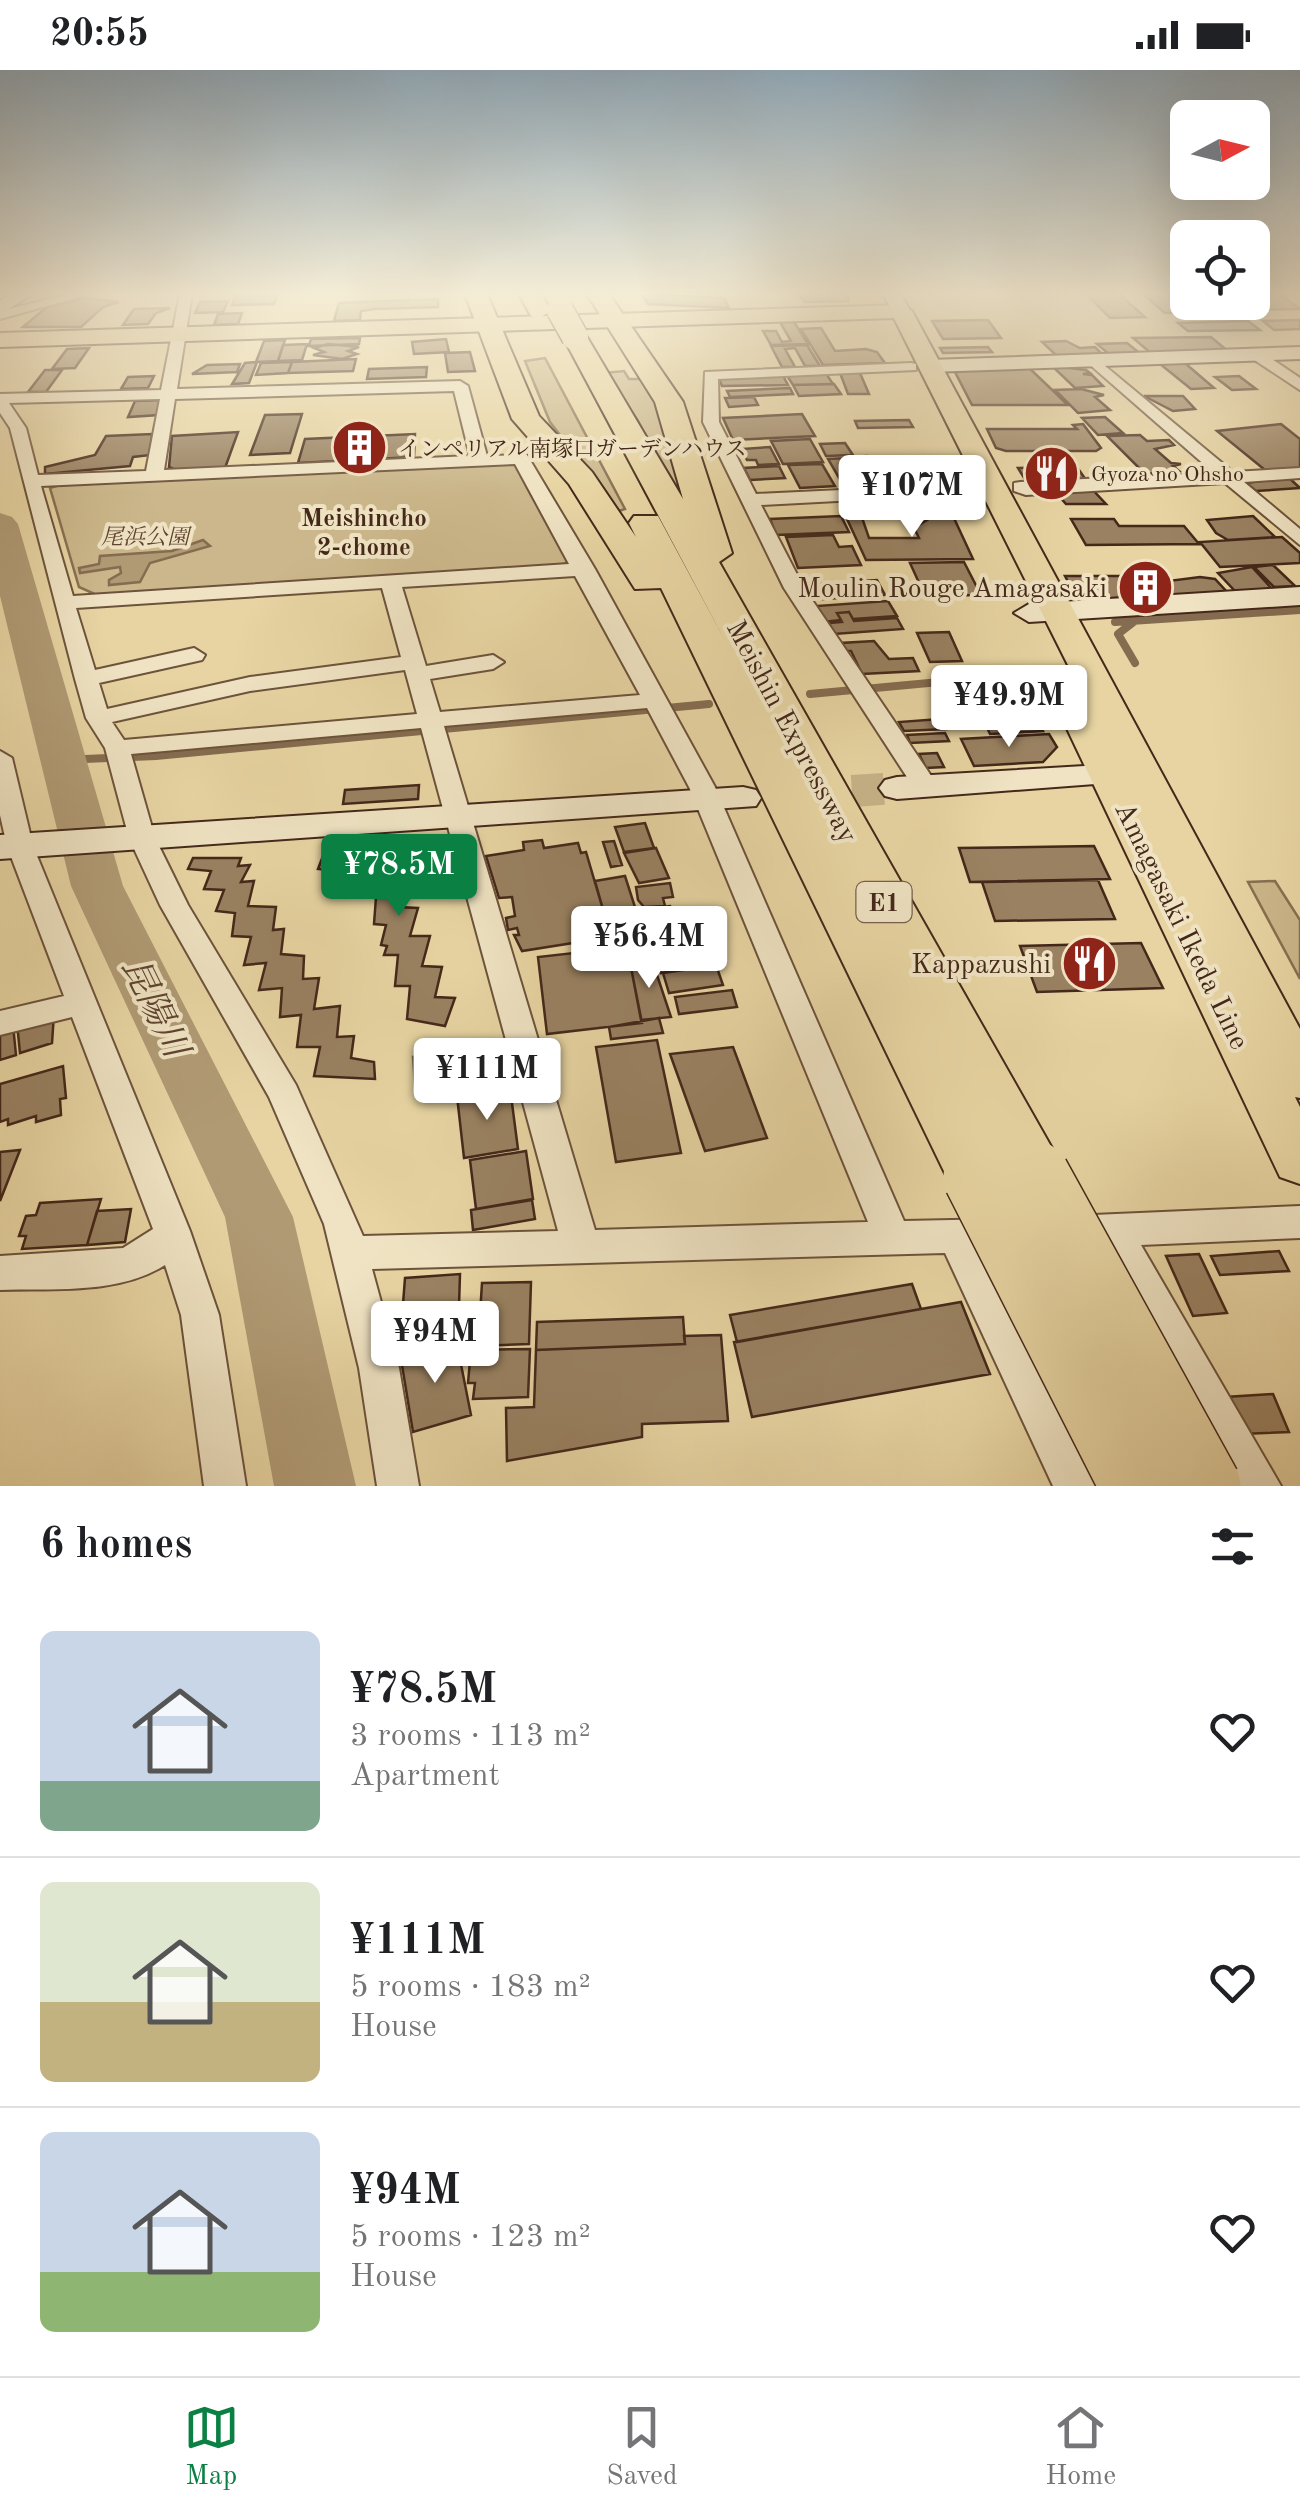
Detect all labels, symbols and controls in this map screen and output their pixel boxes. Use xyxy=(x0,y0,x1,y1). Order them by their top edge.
text: 20:55 xyxy=(50,16,149,54)
north arrow xyxy=(1170,100,1270,200)
map controls xyxy=(1170,100,1270,320)
button: locate xyxy=(1170,220,1270,320)
building icon: インペリアル南塚口ガーデンハウス xyxy=(329,418,389,478)
place label: インペリアル南塚口ガーデンハウス xyxy=(398,437,746,461)
restaurant icon: Gyoza no Ohsho xyxy=(1022,443,1082,503)
pin: ¥107M xyxy=(842,455,982,540)
place label: Gyoza no Ohsho xyxy=(1091,464,1244,486)
text: ¥107M xyxy=(861,471,963,503)
district label: Meishincho 2-chome xyxy=(301,507,427,561)
park label: 尾浜公園 xyxy=(101,525,192,549)
building icon: Moulin Rouge Amagasaki xyxy=(1116,557,1176,617)
place label: Moulin Rouge Amagasaki xyxy=(797,576,1107,604)
street label: Meishin Expressway xyxy=(720,616,861,849)
pin: ¥49.9M xyxy=(928,665,1090,750)
text: ¥49.9M xyxy=(953,681,1065,713)
street label: Amagasaki Ikeda Line xyxy=(1108,798,1252,1054)
pin: ¥78.5M xyxy=(318,834,480,919)
text: ¥78.5M xyxy=(343,850,455,882)
road number: E1 xyxy=(856,882,912,922)
pin: ¥56.4M xyxy=(568,906,730,991)
text: ¥56.4M xyxy=(593,922,705,954)
restaurant icon: Kappazushi xyxy=(1060,933,1120,993)
water label: 昆陽川 xyxy=(115,952,196,1067)
place label: Kappazushi xyxy=(911,952,1051,980)
pin: ¥111M xyxy=(417,1038,557,1123)
text: ¥111M xyxy=(436,1054,538,1086)
pin: ¥94M xyxy=(376,1301,494,1386)
text: ¥94M xyxy=(393,1317,477,1349)
icon: filters xyxy=(1205,1519,1260,1574)
text: 6 homes xyxy=(40,1525,192,1567)
text: ¥78.5M xyxy=(350,1670,497,1712)
icon: home xyxy=(120,1671,240,1791)
icon: heart xyxy=(1205,1704,1260,1759)
text: 3 rooms · 113 m² xyxy=(350,1721,591,1753)
text: Apartment xyxy=(350,1761,500,1793)
text: ¥111M xyxy=(350,1921,485,1963)
icon: home xyxy=(120,1922,240,2042)
icon: heart xyxy=(1205,1955,1260,2010)
text: 5 rooms · 183 m² xyxy=(350,1972,591,2004)
text: House xyxy=(350,2012,437,2044)
text: ¥94M xyxy=(350,2171,460,2213)
icon: home xyxy=(120,2172,240,2292)
icon: heart xyxy=(1205,2205,1260,2260)
text: 5 rooms · 123 m² xyxy=(350,2222,591,2254)
text: House xyxy=(350,2262,437,2294)
tab: Map xyxy=(184,2400,239,2495)
tab: Saved xyxy=(606,2400,678,2495)
tab: Home xyxy=(1045,2400,1116,2495)

